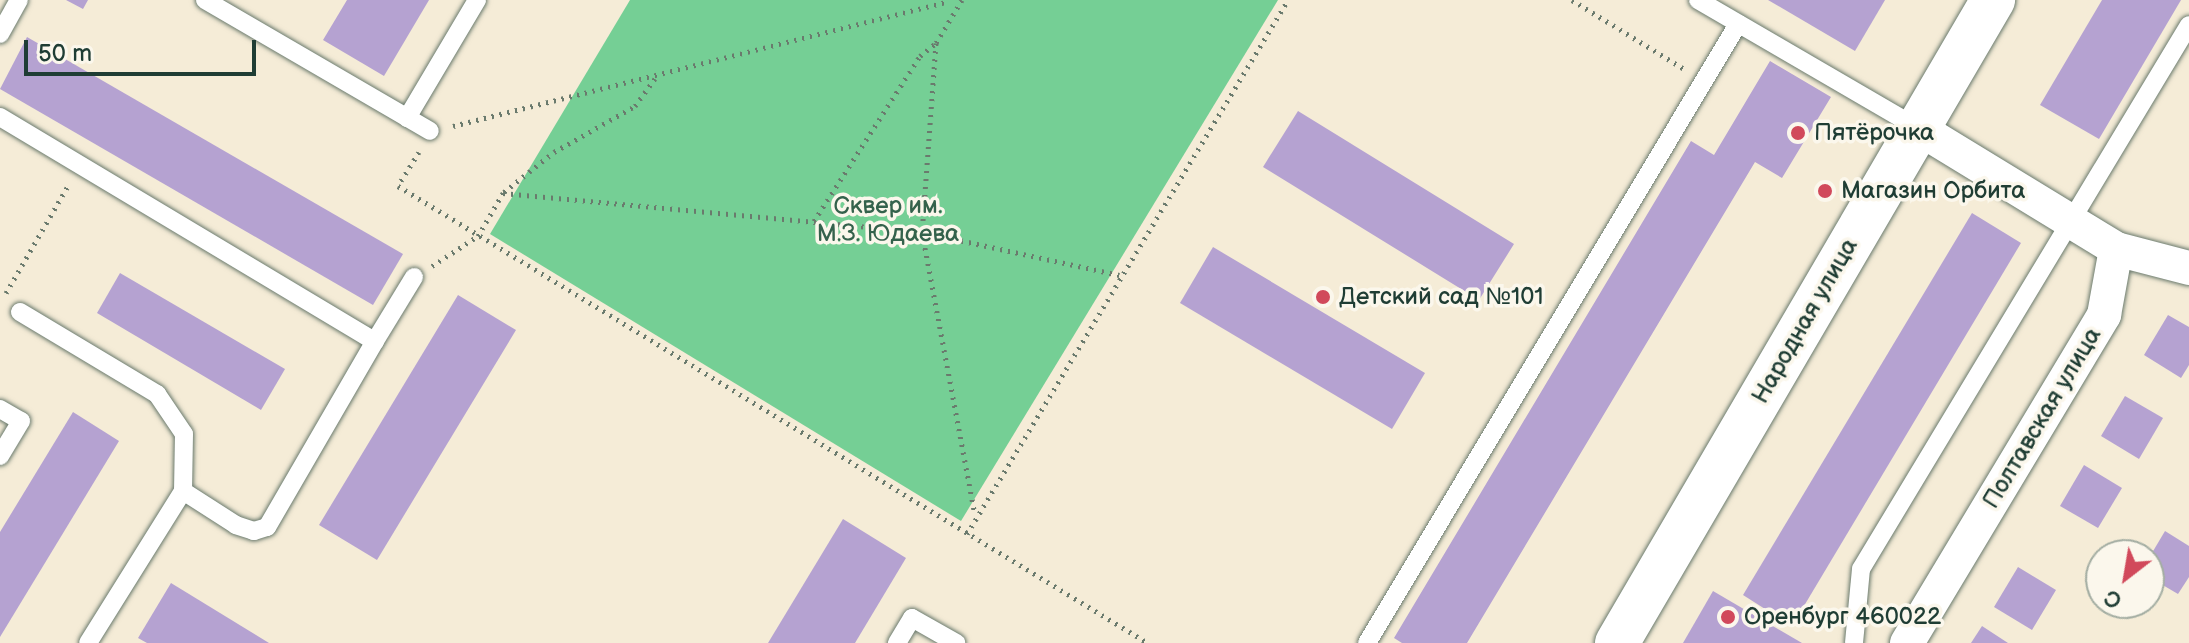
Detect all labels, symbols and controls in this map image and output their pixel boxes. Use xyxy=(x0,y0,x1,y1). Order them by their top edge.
scale bar xyxy=(28,24,260,74)
text: 50 m xyxy=(38,39,92,68)
place label: Пятёрочка xyxy=(1814,119,1934,147)
marker: Пятёрочка xyxy=(1789,124,1807,142)
place label: Магазин Орбита xyxy=(1841,177,2025,205)
marker: Магазин Орбита xyxy=(1816,182,1834,200)
park label: Сквер им. М.З. Юдаева xyxy=(817,192,959,248)
street label: Народная улица xyxy=(1746,233,1864,409)
place label: Детский сад №101 xyxy=(1339,283,1544,311)
marker: Детский сад №101 xyxy=(1314,288,1332,306)
street label: Полтавская улица xyxy=(1977,322,2107,514)
north arrow xyxy=(2085,539,2165,619)
text: С xyxy=(2100,583,2127,614)
place label: Оренбург 460022 xyxy=(1744,603,1941,631)
marker: Оренбург 460022 xyxy=(1719,608,1737,626)

